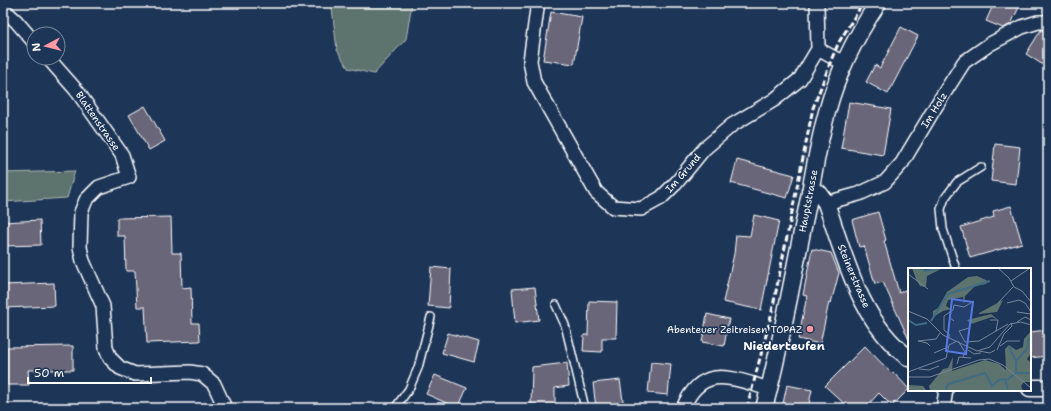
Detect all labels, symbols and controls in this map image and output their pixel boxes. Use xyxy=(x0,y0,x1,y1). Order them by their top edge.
north arrow xyxy=(26,26,66,66)
text: N xyxy=(29,42,45,52)
street label: Blattenstrasse xyxy=(73,89,123,153)
street label: Im Holz xyxy=(918,90,950,130)
street label: Im Grund xyxy=(663,150,704,195)
street label: Hauptstrasse xyxy=(796,168,820,233)
street label: Steinerstrasse xyxy=(835,242,873,310)
inset map xyxy=(908,268,1031,391)
place label: Abenteuer Zeitreisen TOPAZ xyxy=(667,323,802,336)
marker: Abenteuer Zeitreisen TOPAZ xyxy=(805,324,815,334)
district label: Niederteufen xyxy=(743,338,825,354)
scale bar xyxy=(28,359,151,385)
text: 50 m xyxy=(34,365,64,381)

